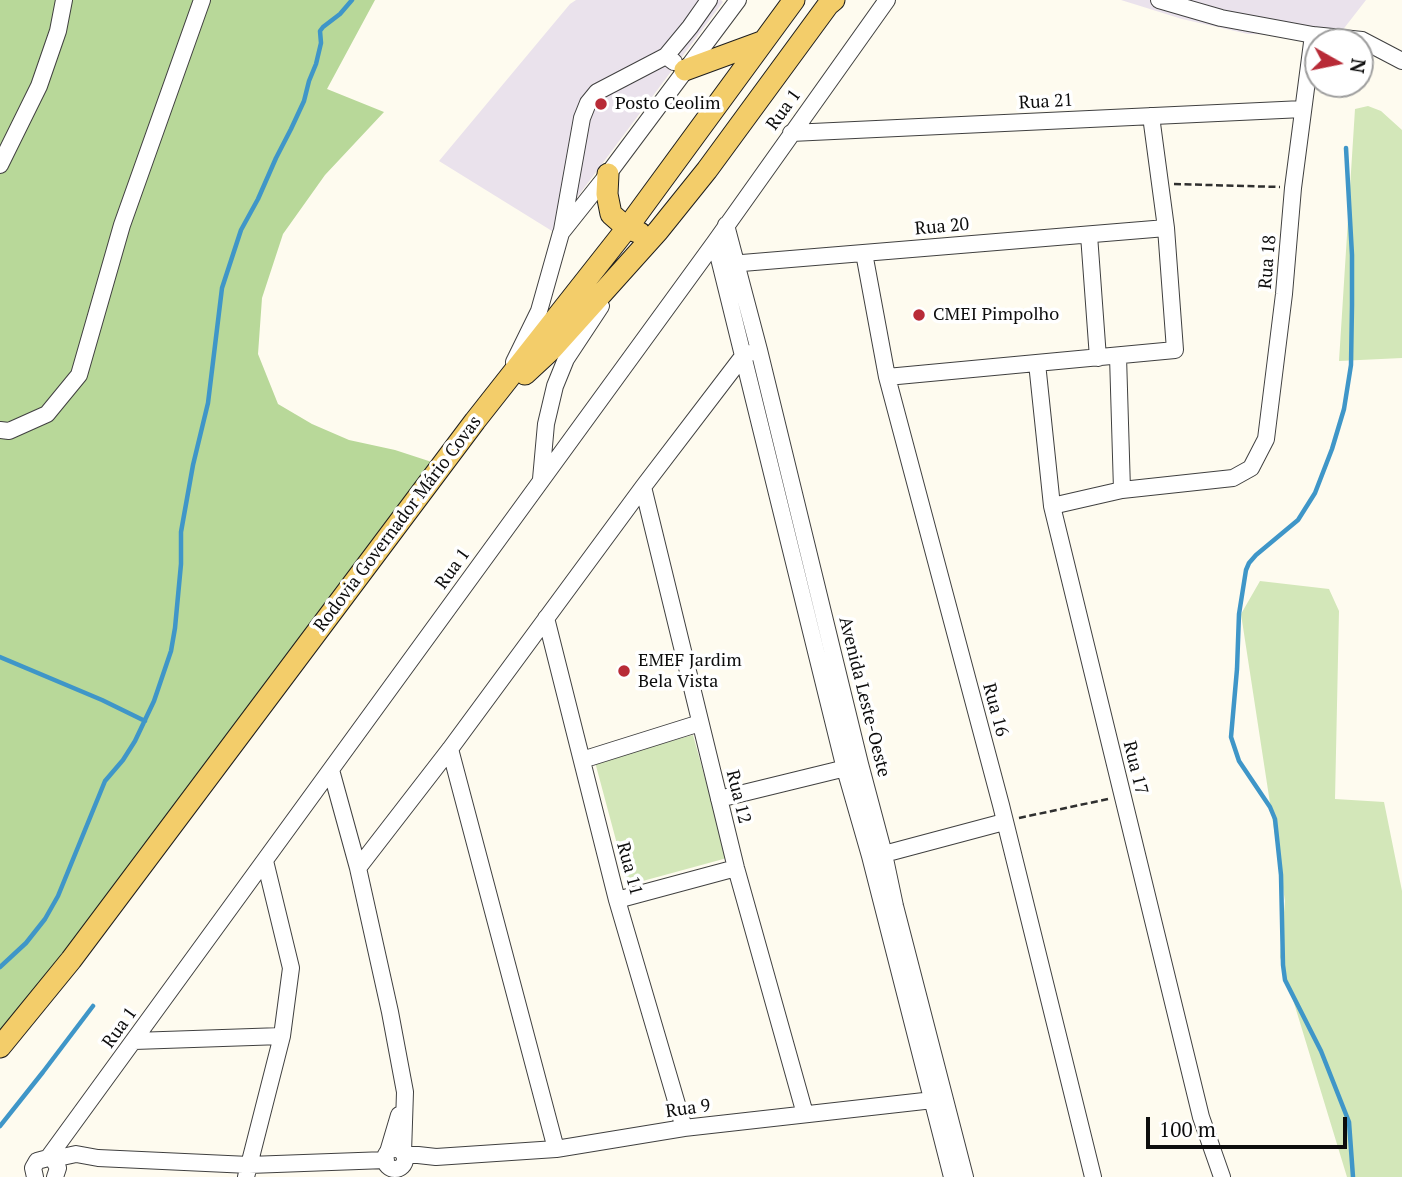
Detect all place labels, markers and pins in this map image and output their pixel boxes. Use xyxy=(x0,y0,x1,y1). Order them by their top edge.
place label: Posto Ceolim xyxy=(615,93,720,115)
marker: Posto Ceolim xyxy=(593,96,609,112)
place label: CMEI Pimpolho xyxy=(933,304,1059,326)
marker: CMEI Pimpolho xyxy=(911,307,927,323)
place label: EMEF Jardim Bela Vista xyxy=(638,650,742,692)
marker: EMEF Jardim Bela Vista xyxy=(616,663,632,679)

